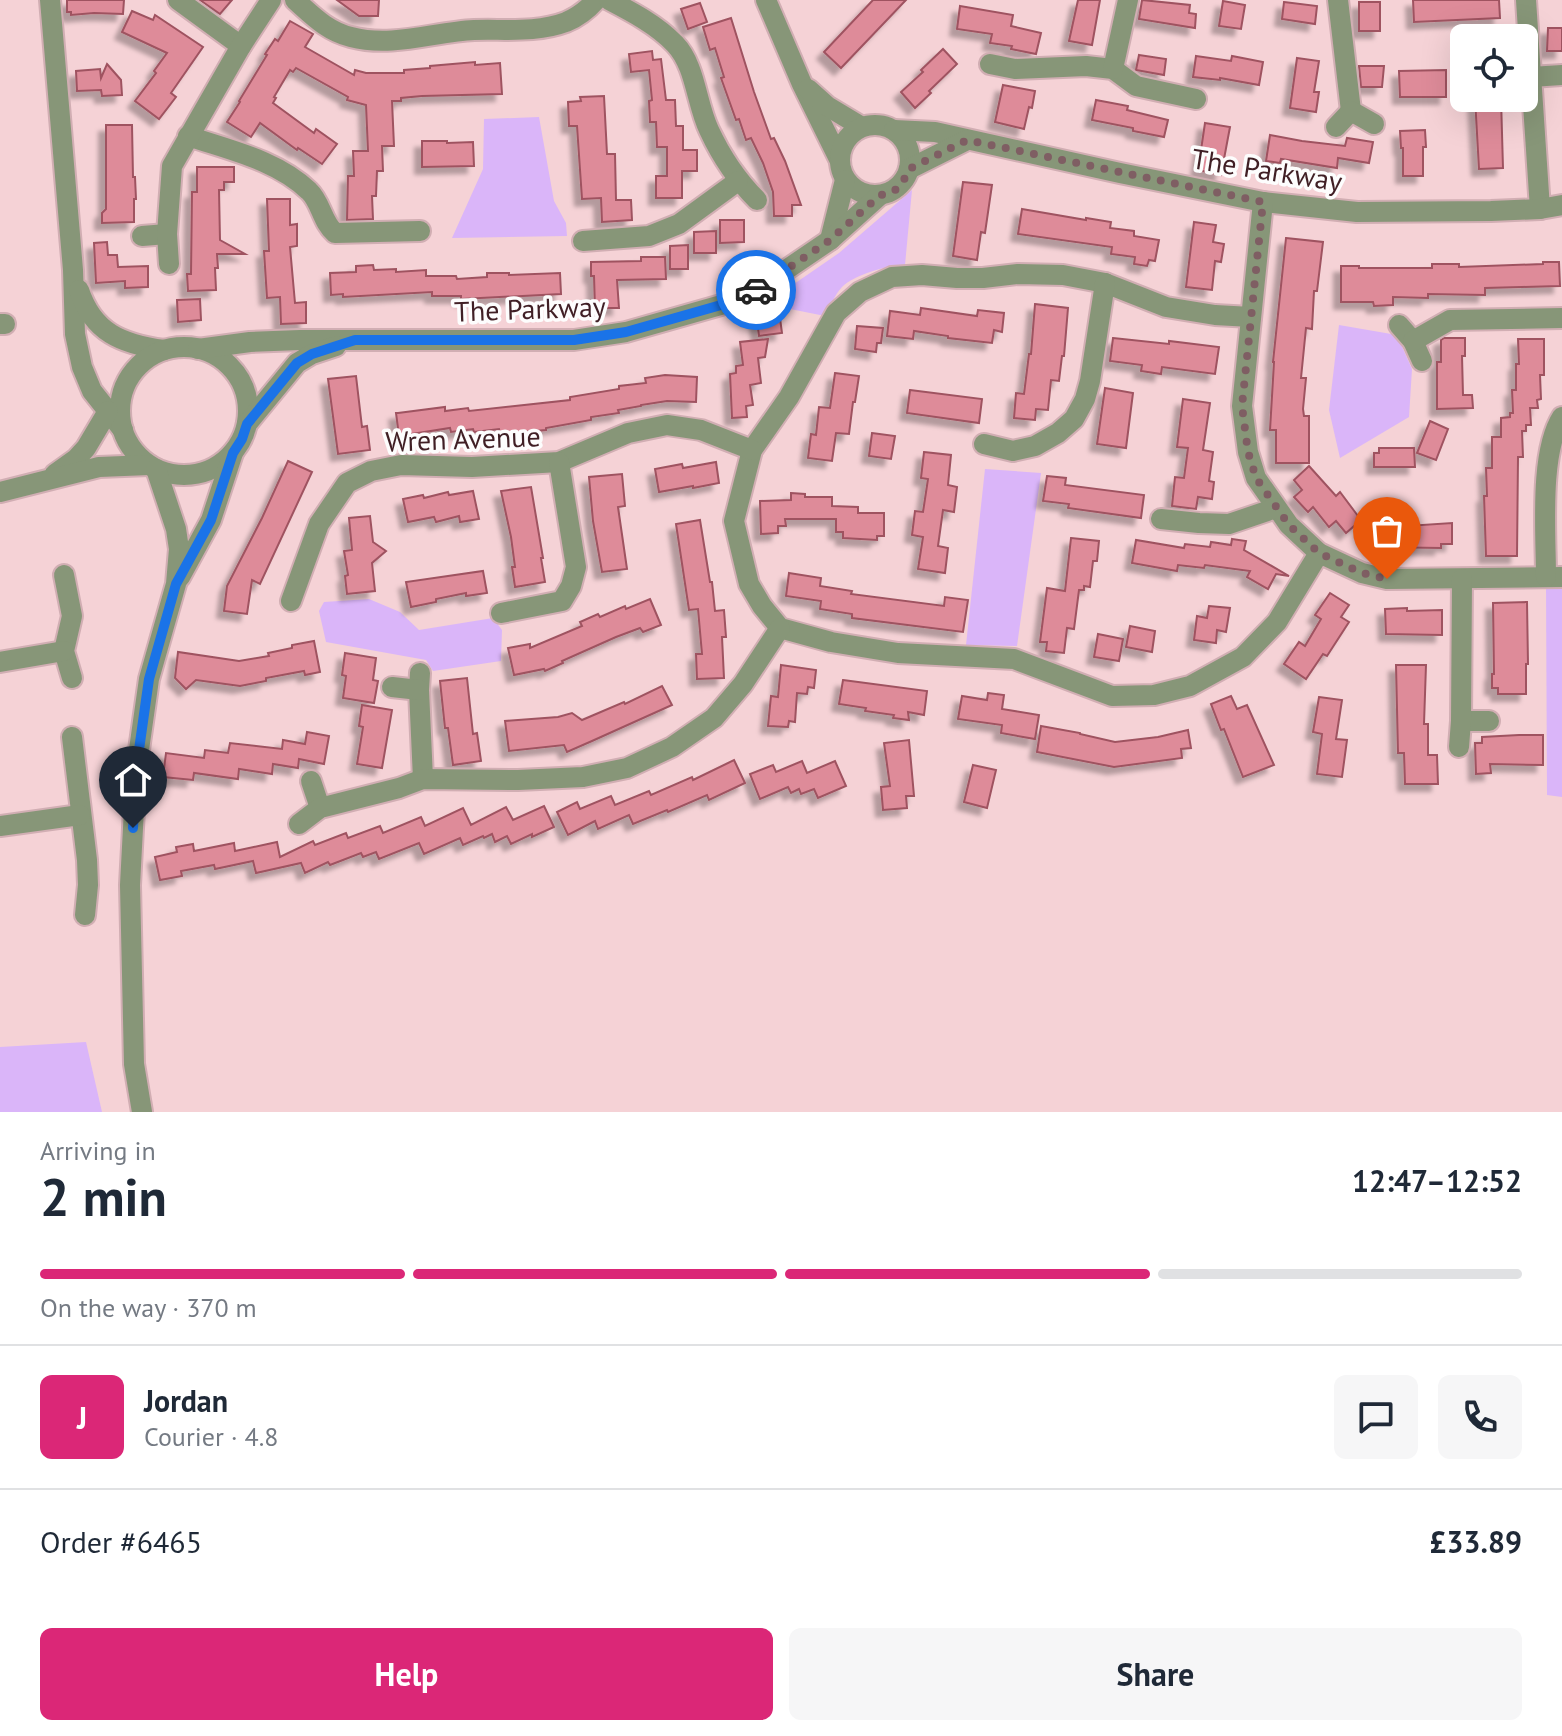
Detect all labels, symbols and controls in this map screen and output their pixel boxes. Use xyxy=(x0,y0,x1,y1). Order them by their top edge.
map controls xyxy=(1450,24,1538,112)
button: locate xyxy=(1450,24,1538,112)
street label: The Parkway xyxy=(1189,139,1345,200)
courier xyxy=(716,250,796,330)
icon: car xyxy=(734,268,778,312)
street label: The Parkway xyxy=(454,287,606,330)
street label: Wren Avenue xyxy=(385,417,541,460)
pin xyxy=(1353,497,1421,579)
icon: bag xyxy=(1365,509,1409,553)
pin xyxy=(99,746,167,828)
icon: home xyxy=(111,758,155,802)
text: Arriving in xyxy=(40,1134,156,1167)
text: 12:47–12:52 xyxy=(1352,1161,1522,1200)
text: 2 min xyxy=(40,1163,167,1230)
text: On the way · 370 m xyxy=(40,1291,257,1324)
button: chat xyxy=(1334,1375,1418,1459)
button: phone xyxy=(1438,1375,1522,1459)
text: Jordan xyxy=(144,1381,228,1420)
text: J xyxy=(77,1398,87,1437)
text: Courier · 4.8 xyxy=(144,1420,278,1453)
text: Order #6465 xyxy=(40,1522,202,1561)
text: £33.89 xyxy=(1430,1522,1522,1561)
button: Help xyxy=(40,1628,773,1720)
button: Share xyxy=(789,1628,1522,1720)

